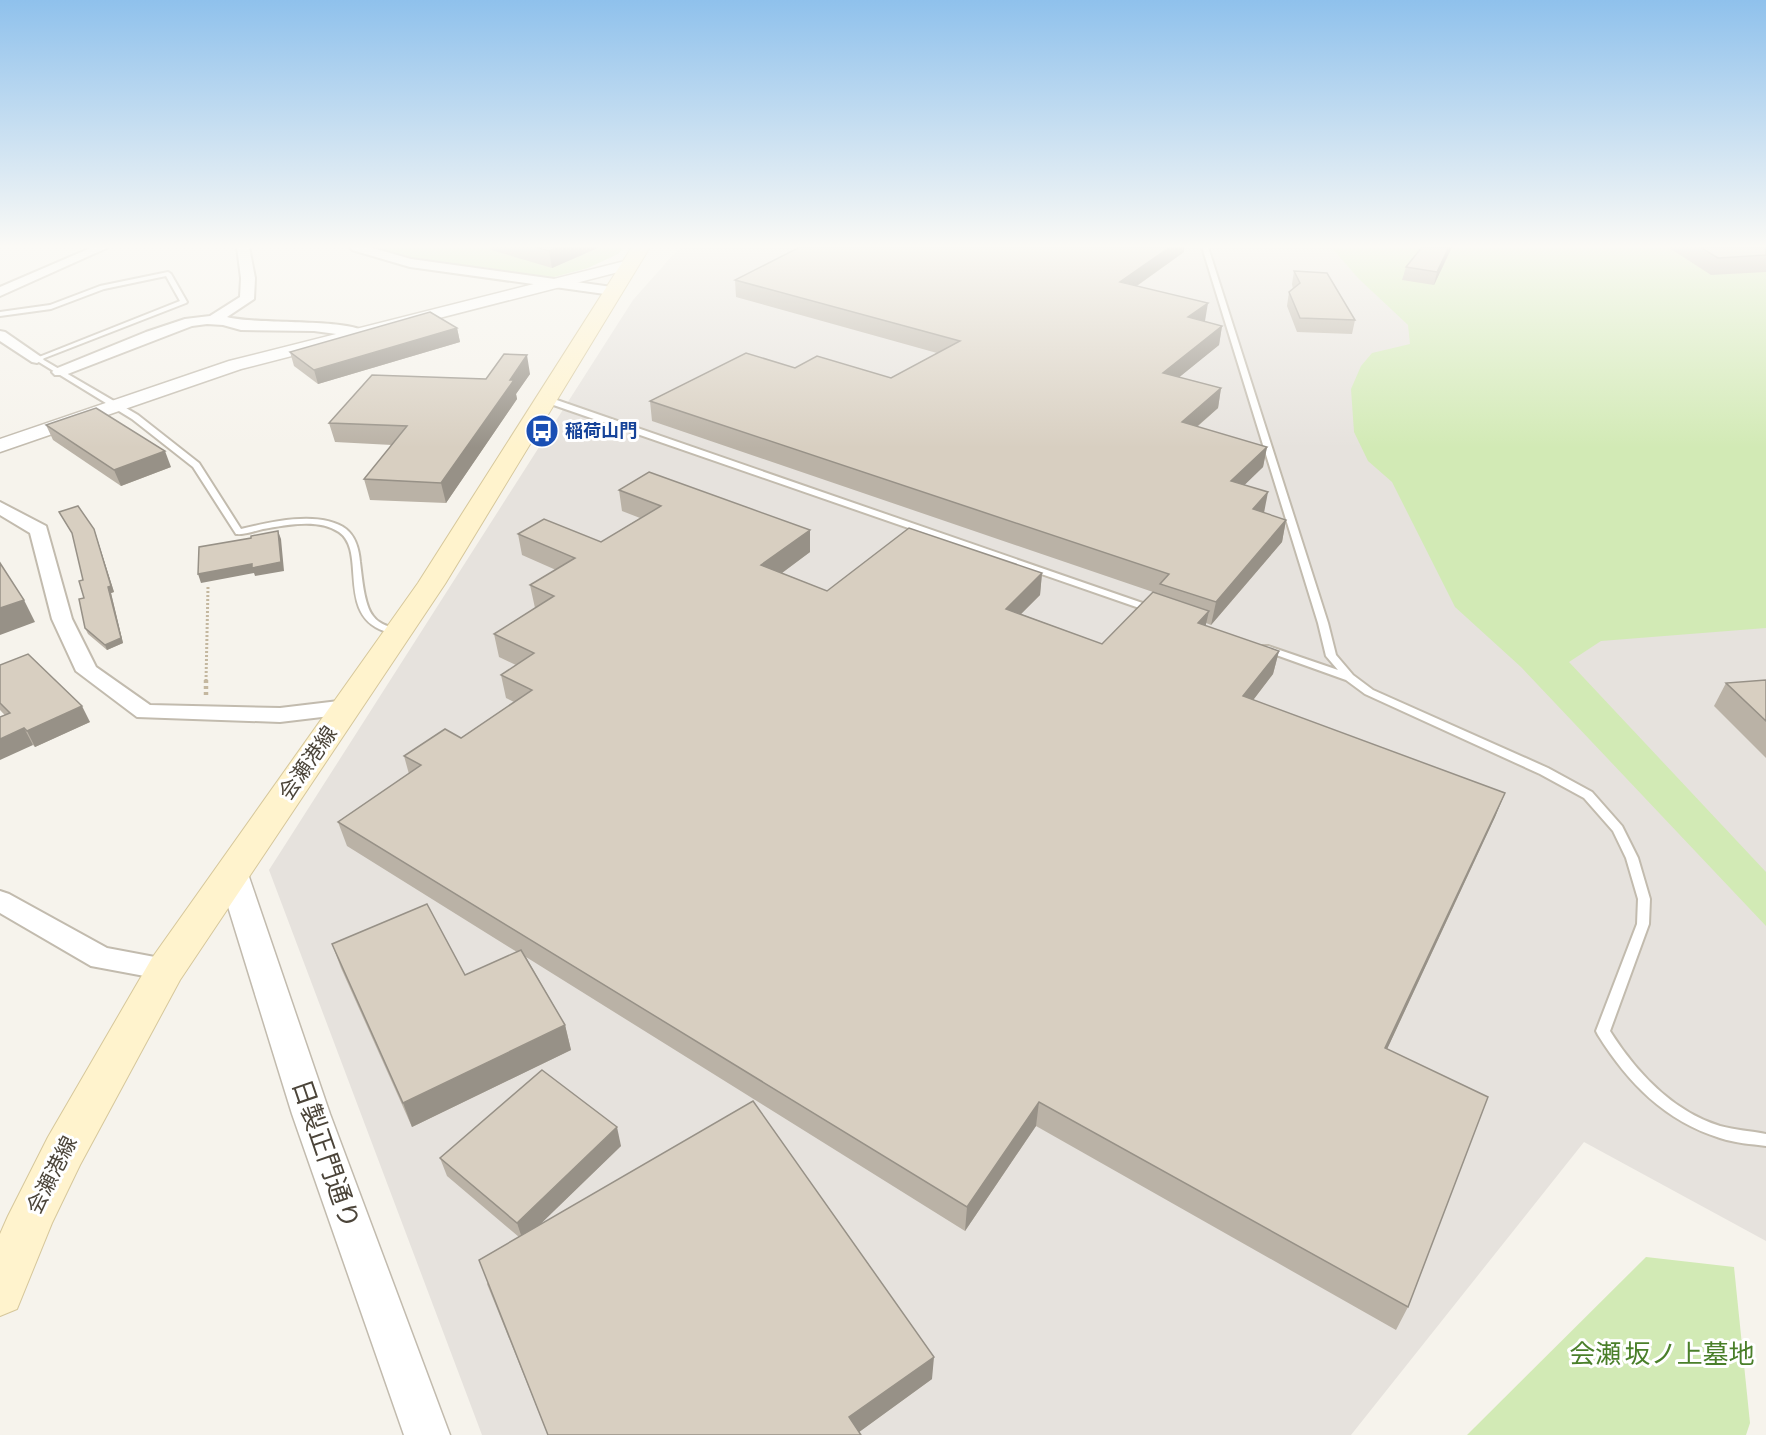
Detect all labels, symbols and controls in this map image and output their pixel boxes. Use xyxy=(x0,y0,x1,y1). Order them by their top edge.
bus stop icon: 稲荷山門 xyxy=(524,413,560,449)
place label: 稲荷山門 xyxy=(565,420,637,441)
street label: 会瀬港線 xyxy=(273,721,341,804)
street label: 日製正門通り xyxy=(286,1075,366,1233)
street label: 会瀬港線 xyxy=(21,1132,81,1217)
park label: 会瀬 坂ノ上墓地 xyxy=(1569,1339,1755,1369)

